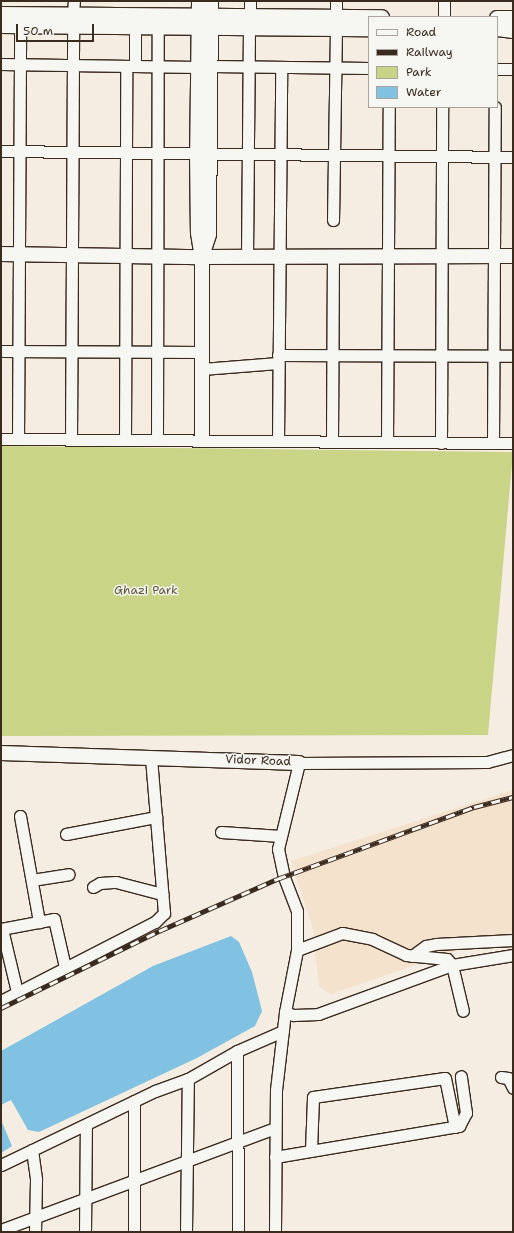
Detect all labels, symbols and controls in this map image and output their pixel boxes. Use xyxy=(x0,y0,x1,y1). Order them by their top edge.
scale bar xyxy=(18,16,96,42)
legend xyxy=(368,16,498,108)
text: 50 m xyxy=(23,23,53,39)
text: Road xyxy=(406,24,436,40)
text: Railway xyxy=(406,44,453,60)
text: Park xyxy=(406,64,432,80)
text: Water xyxy=(406,84,441,100)
park label: Ghazi Park xyxy=(114,584,178,598)
street label: Vidor Road xyxy=(225,753,291,769)

